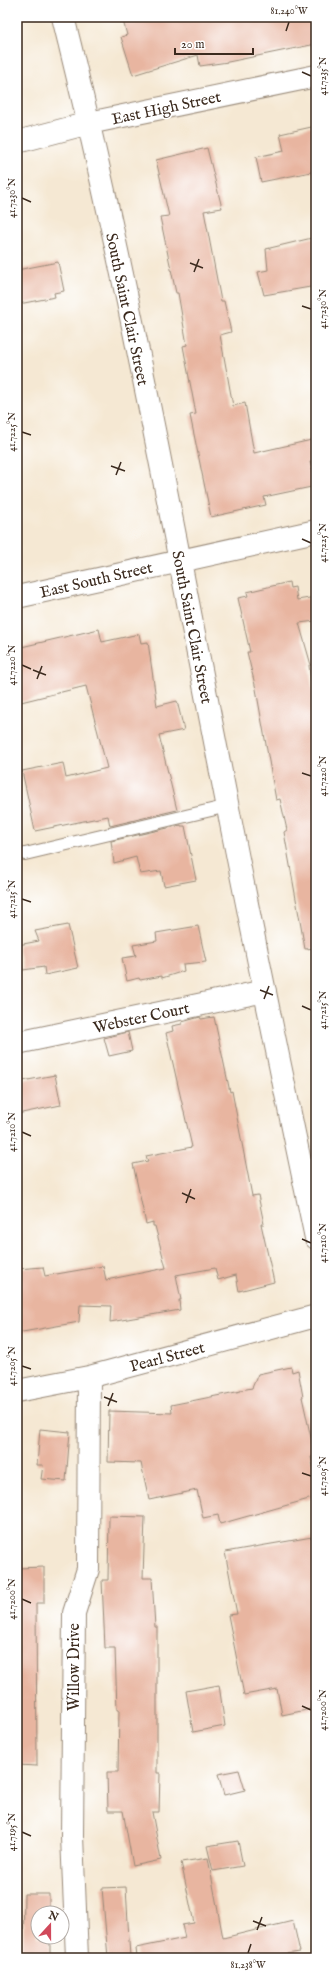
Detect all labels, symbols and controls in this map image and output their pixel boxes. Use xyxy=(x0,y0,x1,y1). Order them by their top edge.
text: 81.240°W xyxy=(270,5,308,18)
scale bar xyxy=(175,30,253,56)
text: 20 m xyxy=(181,37,204,52)
text: 41.7235°N xyxy=(317,56,330,95)
street label: East High Street xyxy=(110,88,223,130)
text: 41.7230°N xyxy=(6,178,19,218)
street label: South Saint Clair Street xyxy=(100,231,152,388)
text: 41.7230°N xyxy=(317,289,330,329)
text: 41.7225°N xyxy=(6,412,19,452)
text: 41.7225°N xyxy=(317,523,330,563)
street label: South Saint Clair Street xyxy=(166,549,216,706)
street label: East South Street xyxy=(38,558,155,604)
text: 41.7220°N xyxy=(6,644,19,686)
text: 41.7220°N xyxy=(317,755,330,797)
text: 41.7215°N xyxy=(6,879,19,918)
text: 41.7215°N xyxy=(317,990,330,1029)
street label: Webster Court xyxy=(91,999,192,1039)
text: 41.7210°N xyxy=(6,1112,19,1152)
text: 41.7210°N xyxy=(317,1223,330,1263)
street label: Pearl Street xyxy=(128,1338,208,1378)
text: 41.7205°N xyxy=(6,1346,19,1386)
text: 41.7205°N xyxy=(317,1456,330,1496)
text: 41.7200°N xyxy=(6,1578,19,1620)
street label: Willow Drive xyxy=(65,1623,85,1711)
text: 41.7200°N xyxy=(317,1689,330,1731)
text: 41.7195°N xyxy=(6,1812,19,1851)
north arrow xyxy=(30,1905,70,1945)
text: N xyxy=(45,1908,61,1925)
text: 81.238°W xyxy=(231,1959,266,1972)

